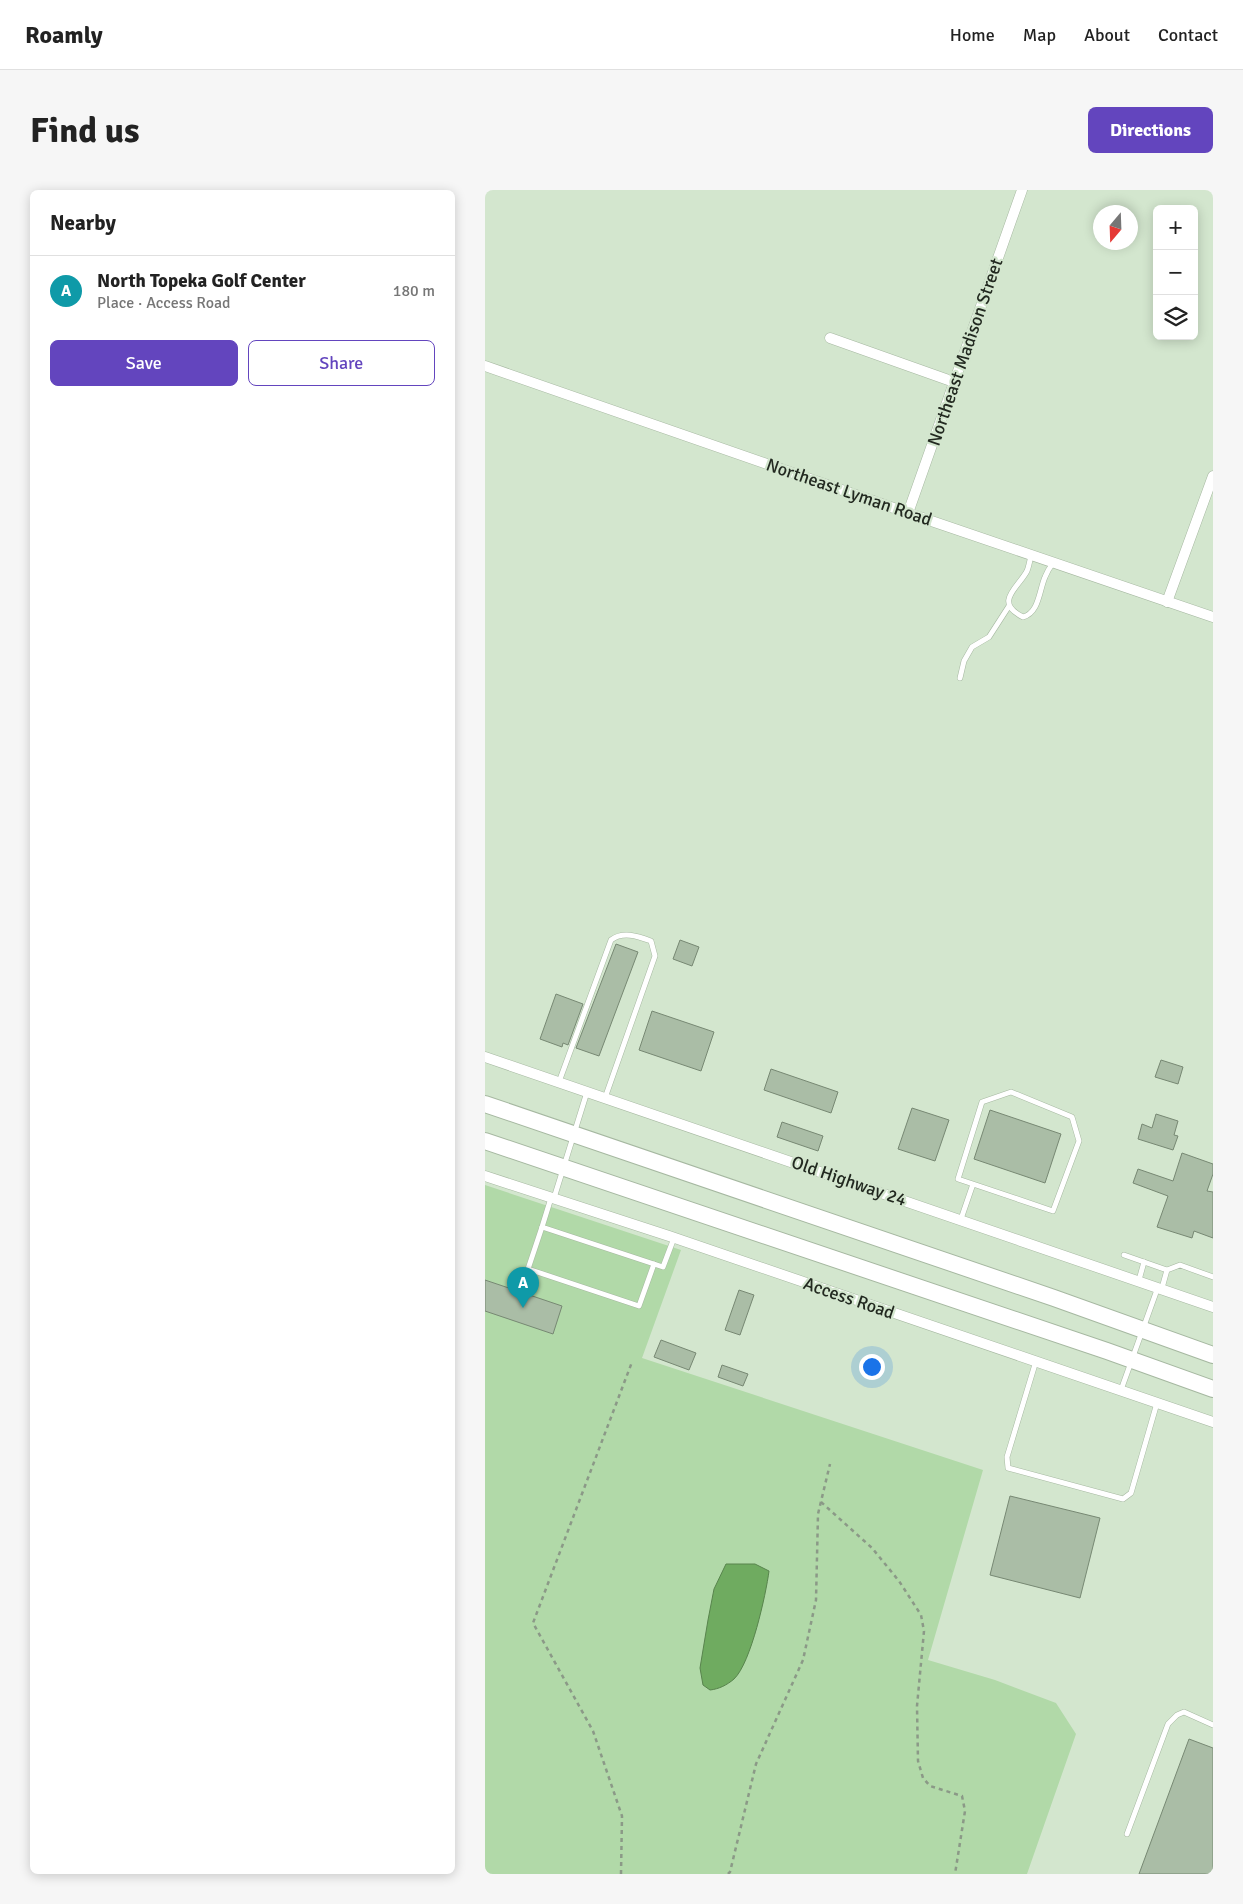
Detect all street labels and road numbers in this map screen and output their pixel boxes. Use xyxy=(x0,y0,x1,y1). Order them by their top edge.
street label: Northeast Madison Street xyxy=(923,255,1007,449)
street label: Northeast Lyman Road xyxy=(763,453,935,531)
street label: Old Highway 24 xyxy=(789,1151,910,1211)
street label: Access Road xyxy=(801,1272,897,1324)

